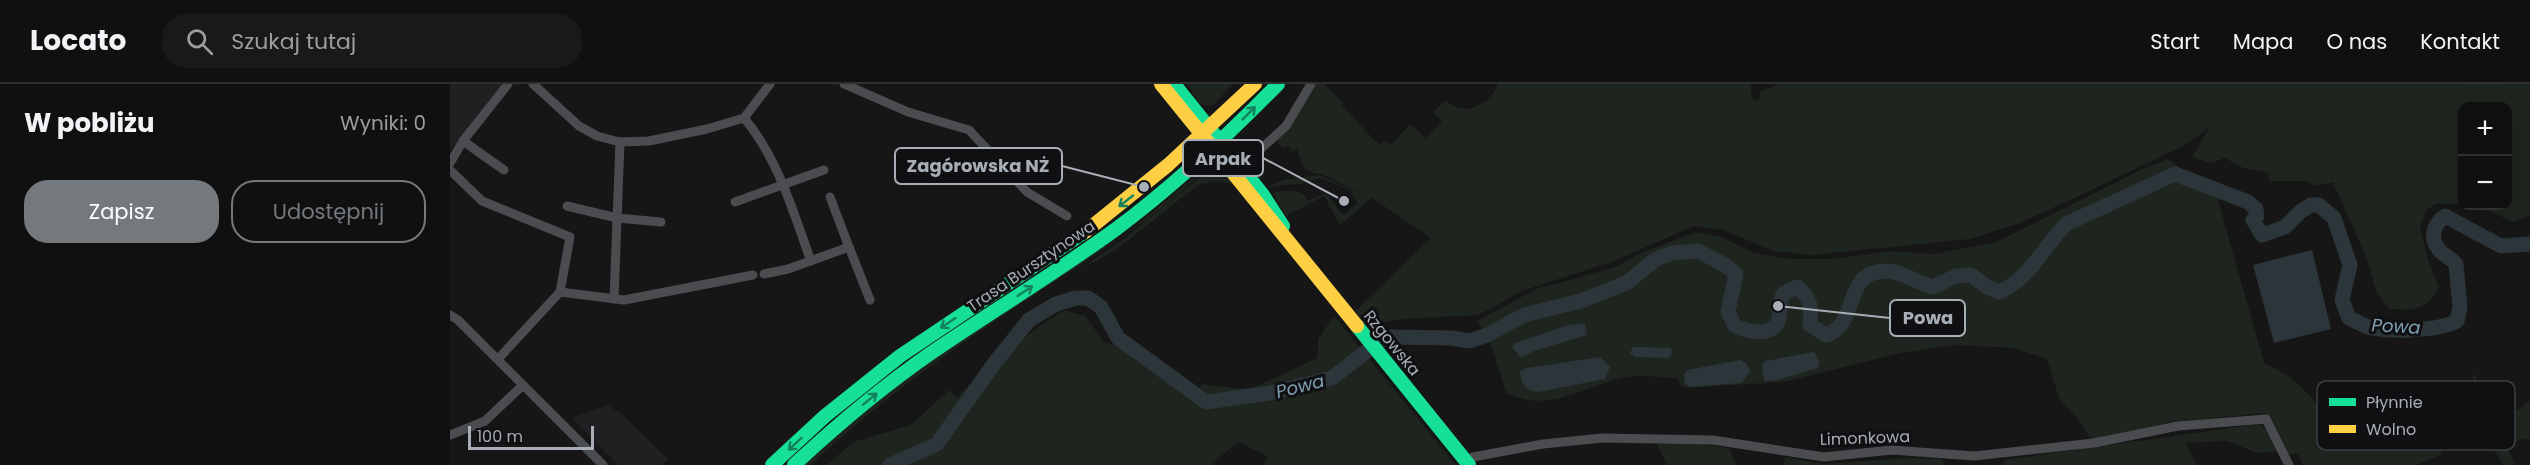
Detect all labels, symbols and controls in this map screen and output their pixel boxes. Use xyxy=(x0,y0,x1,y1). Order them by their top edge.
search box xyxy=(162,14,582,68)
text: Locato xyxy=(30,21,126,60)
icon: search xyxy=(183,25,216,58)
text: Szukaj tutaj xyxy=(231,26,356,57)
text: Start xyxy=(2150,27,2200,56)
text: Mapa xyxy=(2233,27,2294,56)
text: O nas xyxy=(2327,27,2387,56)
text: Kontakt xyxy=(2420,27,2500,56)
map controls xyxy=(2458,102,2512,210)
button: + xyxy=(2458,102,2512,156)
text: W pobliżu xyxy=(24,105,155,141)
one-way arrow xyxy=(1242,106,1257,120)
text: Wyniki: 0 xyxy=(340,109,426,137)
callout: Arpak xyxy=(1183,140,1263,176)
text: Arpak xyxy=(1195,146,1252,171)
callout: Zagórowska NŻ xyxy=(895,148,1062,184)
text: Zagórowska NŻ xyxy=(907,153,1049,178)
button: − xyxy=(2458,156,2512,210)
button: Zapisz xyxy=(24,180,219,243)
button: Udostępnij xyxy=(231,180,426,243)
one-way arrow xyxy=(1118,194,1134,207)
street label: Trasa Bursztynowa xyxy=(962,215,1100,317)
one-way arrow xyxy=(1016,284,1033,296)
callout: Powa xyxy=(1890,300,1965,336)
street label: Rzgowska xyxy=(1358,305,1426,381)
text: Powa xyxy=(1903,305,1953,330)
water label: Powa xyxy=(2371,312,2421,340)
one-way arrow xyxy=(940,317,957,329)
water label: Powa xyxy=(1273,368,1327,404)
legend xyxy=(2317,381,2515,450)
text: Płynnie xyxy=(2366,391,2423,414)
one-way arrow xyxy=(862,392,877,406)
text: Wolno xyxy=(2366,418,2416,441)
scale bar xyxy=(468,423,594,450)
text: 100 m xyxy=(477,425,523,448)
street label: Limonkowa xyxy=(1820,425,1910,451)
one-way arrow xyxy=(788,436,803,450)

